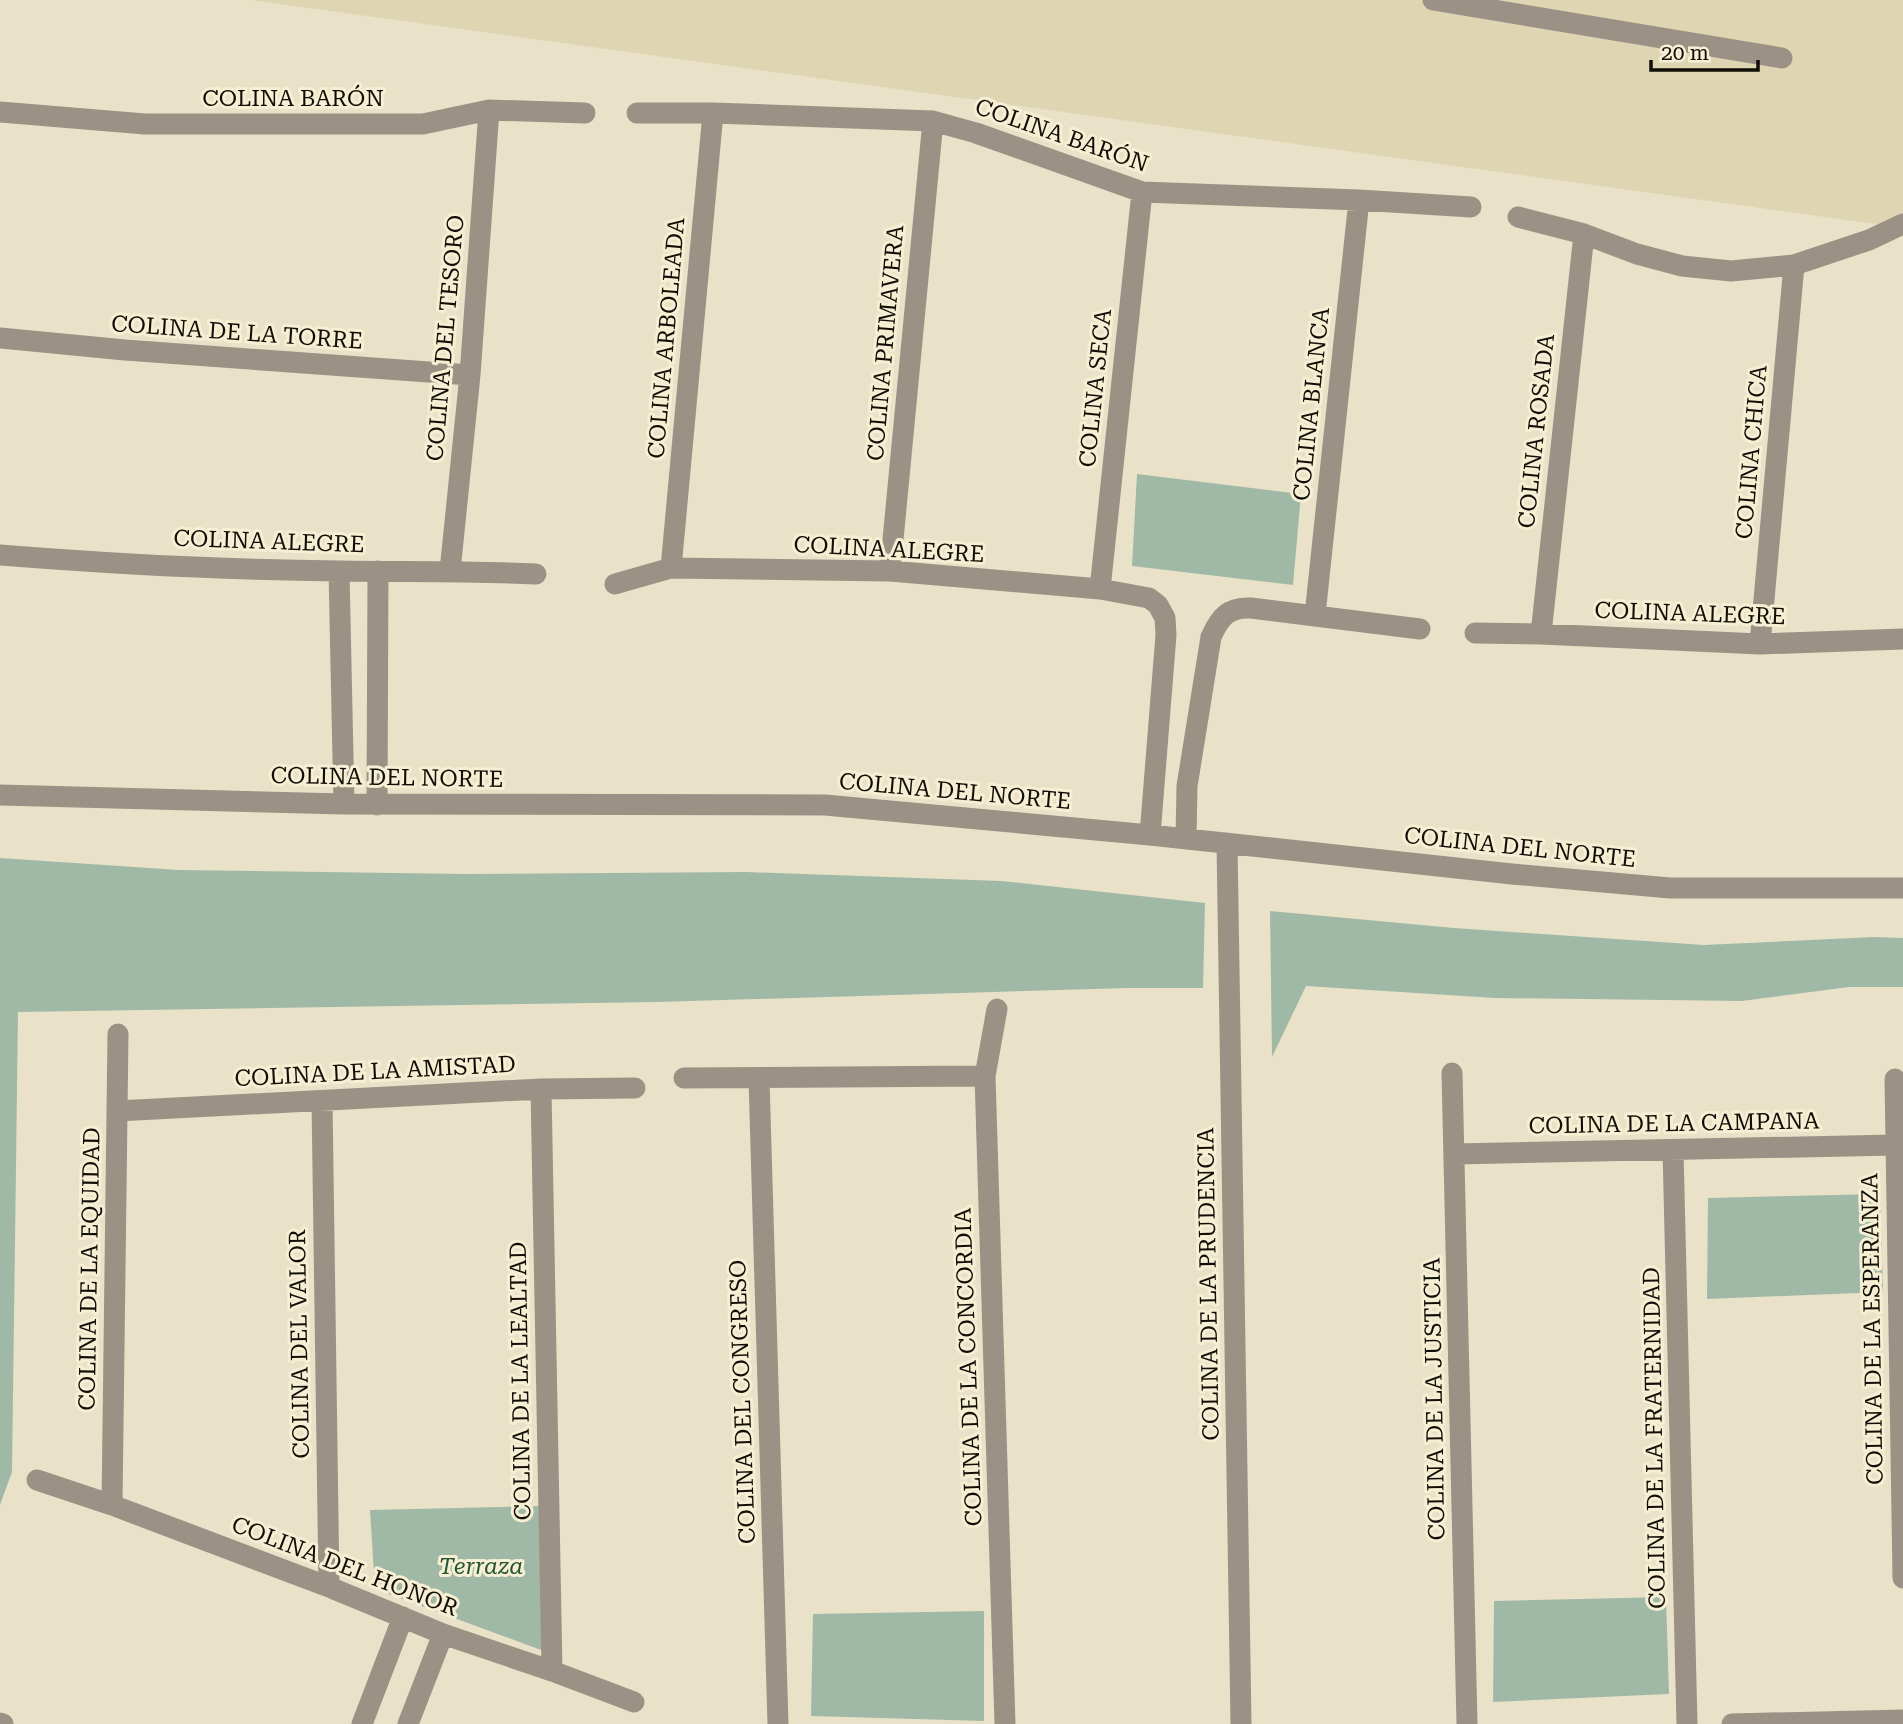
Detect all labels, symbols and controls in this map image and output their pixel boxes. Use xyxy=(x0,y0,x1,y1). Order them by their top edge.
scale bar xyxy=(1651,28,1758,72)
text: 20 m xyxy=(1661,41,1709,65)
street label: COLINA BARÓN xyxy=(202,84,384,112)
street label: COLINA BARÓN xyxy=(972,92,1152,178)
street label: COLINA DEL TESORO xyxy=(421,214,470,462)
street label: COLINA ARBOLEADA xyxy=(643,216,690,460)
street label: COLINA PRIMAVERA xyxy=(862,224,909,462)
street label: COLINA BLANCA xyxy=(1288,306,1335,502)
street label: COLINA SECA xyxy=(1074,308,1117,469)
street label: COLINA DE LA TORRE xyxy=(110,310,364,355)
street label: COLINA ROSADA xyxy=(1513,333,1560,530)
street label: COLINA CHICA xyxy=(1730,364,1773,540)
street label: COLINA ALEGRE xyxy=(173,525,365,558)
street label: COLINA ALEGRE xyxy=(793,531,985,568)
street label: COLINA ALEGRE xyxy=(1594,597,1786,630)
street label: COLINA DEL NORTE xyxy=(270,762,503,793)
street label: COLINA DEL NORTE xyxy=(838,768,1072,815)
street label: COLINA DEL NORTE xyxy=(1403,822,1637,873)
street label: COLINA DE LA AMISTAD xyxy=(234,1051,516,1092)
street label: COLINA DE LA CAMPANA xyxy=(1528,1107,1820,1140)
street label: COLINA DE LA EQUIDAD xyxy=(74,1127,105,1411)
street label: COLINA DE LA PRUDENCIA xyxy=(1192,1127,1225,1441)
street label: COLINA DE LA ESPERANZA xyxy=(1856,1173,1889,1485)
street label: COLINA DE LA CONCORDIA xyxy=(949,1207,988,1527)
street label: COLINA DEL VALOR xyxy=(284,1229,315,1459)
street label: COLINA DE LA LEALTAD xyxy=(505,1241,536,1521)
street label: COLINA DE LA JUSTICIA xyxy=(1419,1257,1450,1541)
street label: COLINA DEL CONGRESO xyxy=(724,1259,761,1545)
street label: COLINA DE LA FRATERNIDAD xyxy=(1638,1267,1671,1609)
street label: COLINA DEL HONOR xyxy=(228,1511,462,1622)
park label: Terraza xyxy=(439,1553,523,1580)

